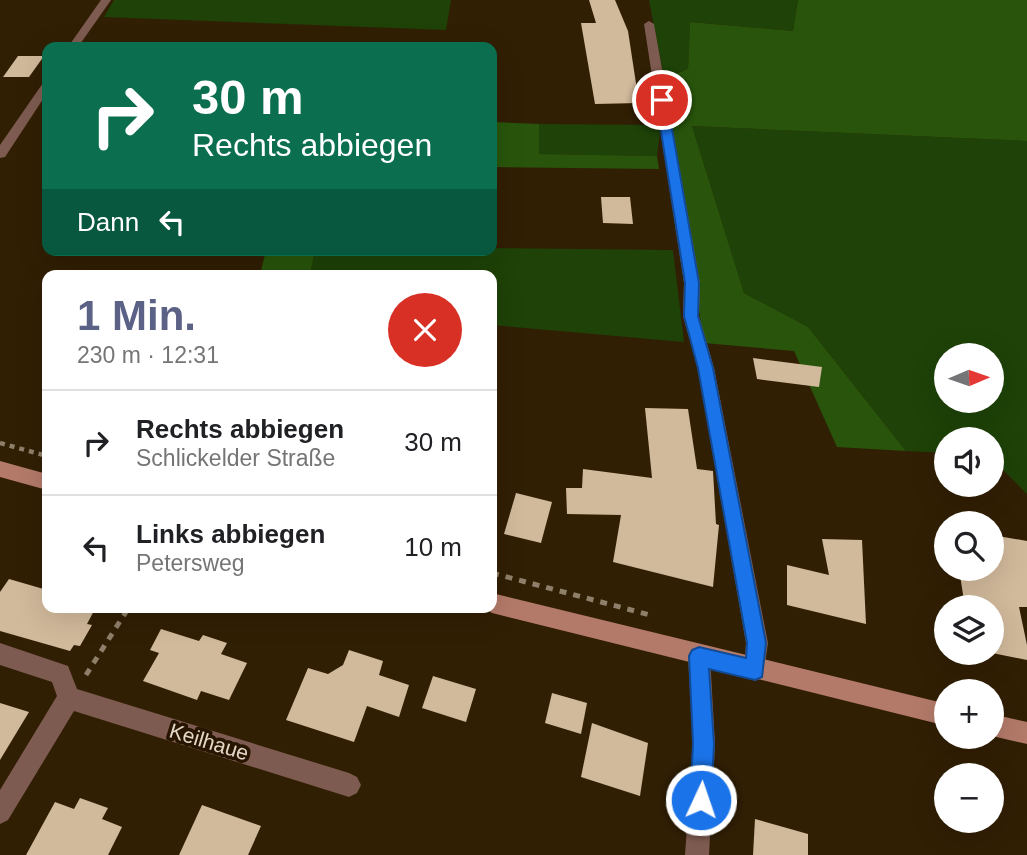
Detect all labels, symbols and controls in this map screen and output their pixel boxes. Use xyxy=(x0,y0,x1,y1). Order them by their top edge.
icon: right xyxy=(77,70,168,161)
text: 30 m xyxy=(192,70,304,124)
pin xyxy=(632,70,692,130)
icon: arrive xyxy=(643,81,681,119)
text: Rechts abbiegen xyxy=(192,127,432,163)
icon: left xyxy=(153,203,191,241)
text: Dann xyxy=(77,207,139,237)
text: 1 Min. xyxy=(77,292,196,339)
button: close xyxy=(388,293,462,367)
text: 230 m · 12:31 xyxy=(77,342,219,368)
north arrow xyxy=(934,343,1004,413)
map controls xyxy=(934,343,1004,833)
text: Rechts abbiegen xyxy=(136,414,344,444)
icon: right xyxy=(77,424,115,462)
text: 30 m xyxy=(404,427,462,457)
button: sound xyxy=(934,427,1004,497)
text: Schlickelder Straße xyxy=(136,445,335,471)
button: search xyxy=(934,511,1004,581)
text: Links abbiegen xyxy=(136,519,325,549)
icon: left xyxy=(77,529,115,567)
text: 10 m xyxy=(404,532,462,562)
text: Petersweg xyxy=(136,550,245,576)
button: layers xyxy=(934,595,1004,665)
button: + xyxy=(934,679,1004,749)
street label: Keilhaue xyxy=(167,719,252,764)
position arrow xyxy=(664,763,738,837)
button: − xyxy=(934,763,1004,833)

